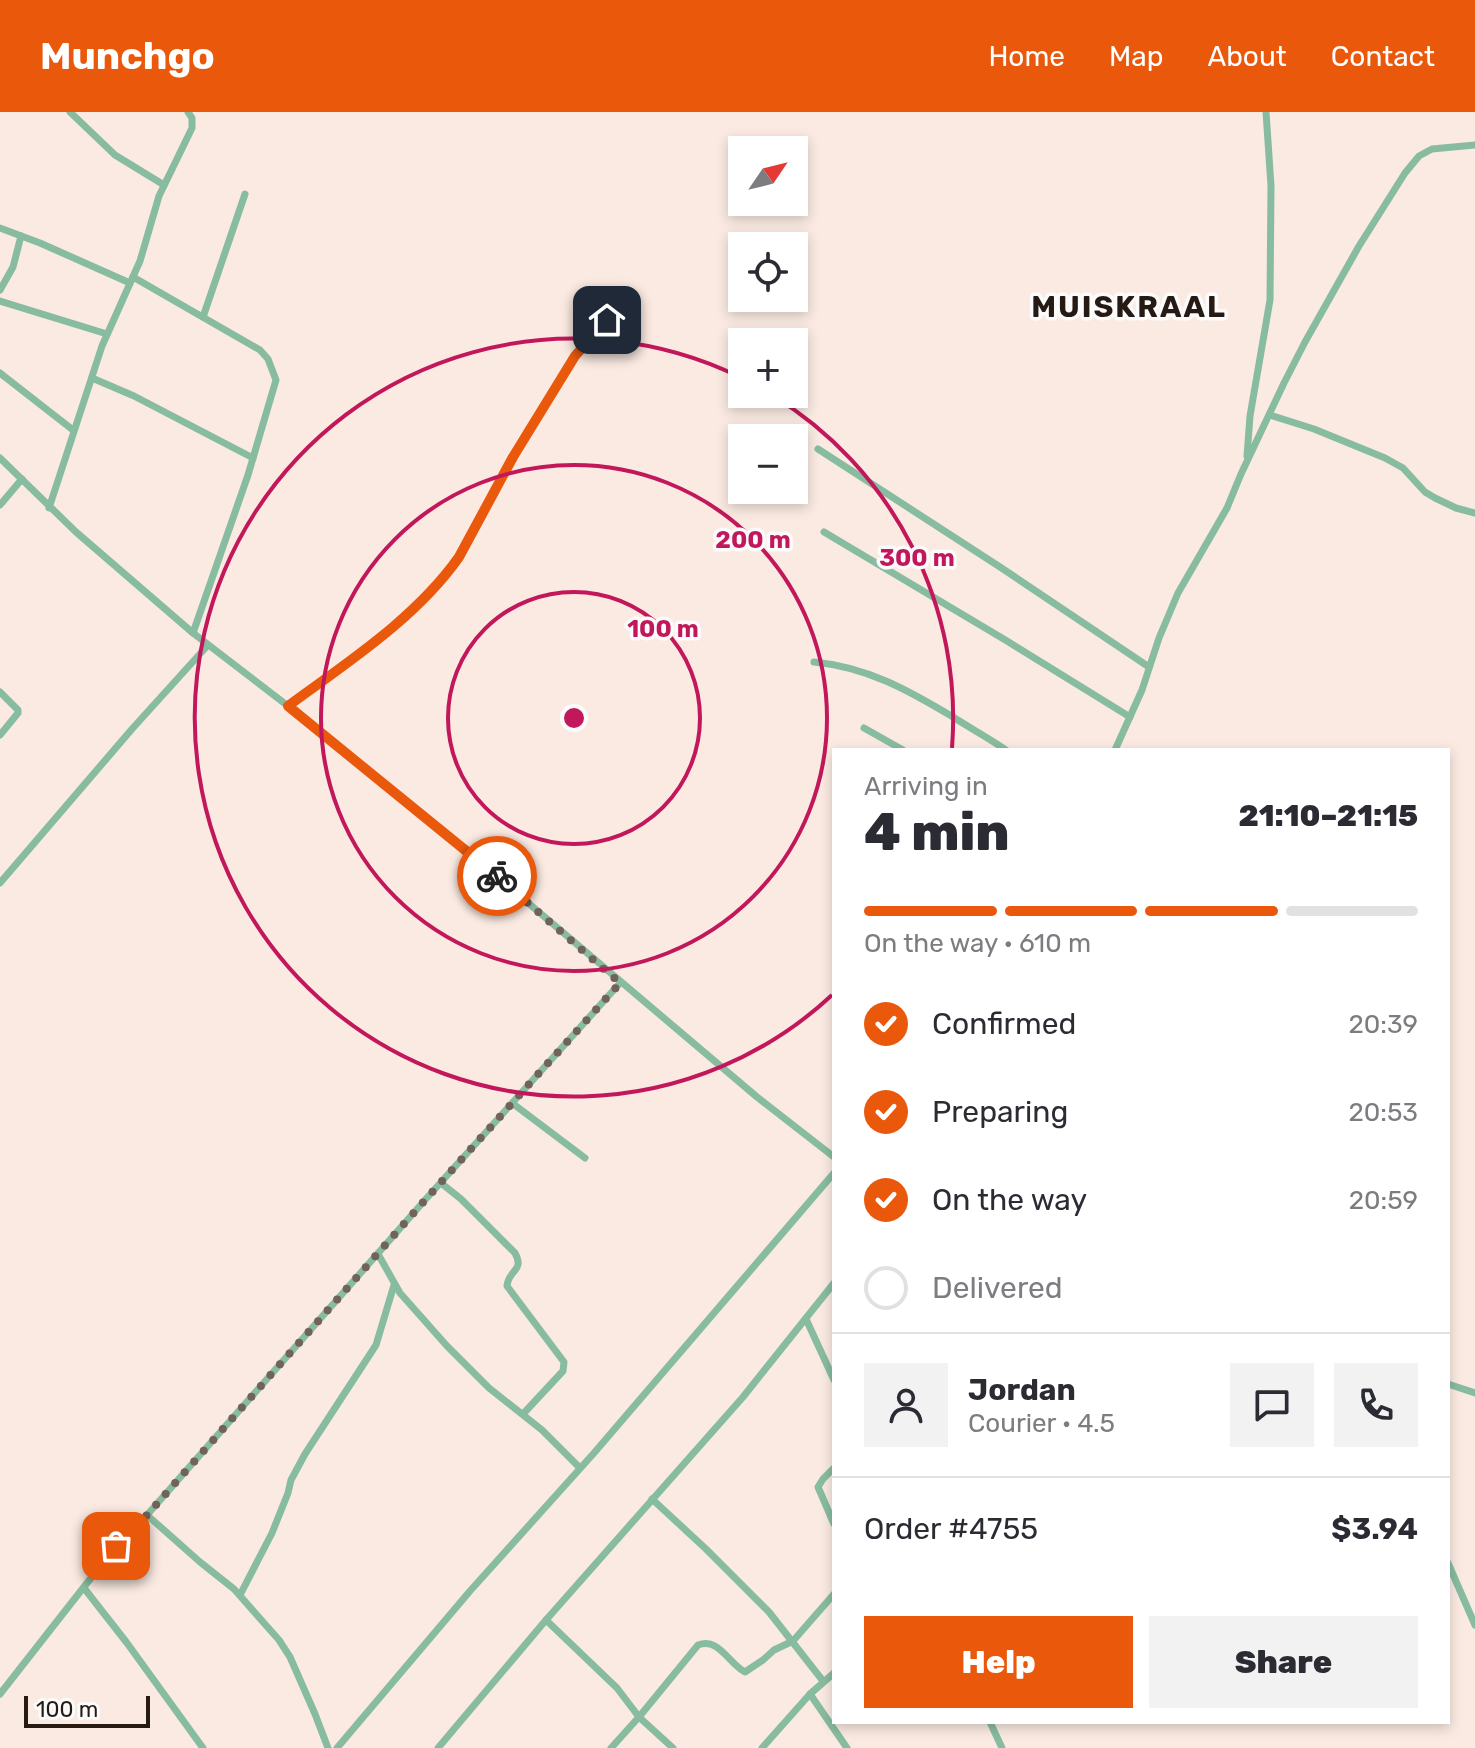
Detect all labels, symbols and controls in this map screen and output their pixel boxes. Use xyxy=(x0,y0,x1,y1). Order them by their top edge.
text: Munchgo xyxy=(40,33,215,79)
text: Home xyxy=(988,40,1065,73)
text: Map xyxy=(1109,40,1163,73)
text: About xyxy=(1207,40,1287,73)
text: Contact xyxy=(1331,40,1435,73)
north arrow xyxy=(728,136,808,216)
map controls xyxy=(728,136,808,504)
button: locate xyxy=(728,232,808,312)
pin xyxy=(573,286,641,354)
district label: MUISKRAAL xyxy=(1031,289,1227,325)
icon: home xyxy=(585,298,629,342)
button: + xyxy=(728,328,808,408)
button: − xyxy=(728,424,808,504)
text: 200 m xyxy=(715,526,791,554)
text: 300 m xyxy=(879,544,955,572)
text: 100 m xyxy=(627,615,699,643)
centre of rings xyxy=(560,704,588,732)
text: Arriving in xyxy=(864,771,988,802)
text: 21:10–21:15 xyxy=(1238,798,1418,834)
text: 4 min xyxy=(864,801,1010,863)
courier xyxy=(457,836,537,916)
icon: bike xyxy=(475,854,519,898)
text: On the way · 610 m xyxy=(864,928,1091,959)
icon: check xyxy=(864,1002,908,1046)
text: Confirmed xyxy=(932,1006,1076,1042)
text: 20:39 xyxy=(1349,1009,1418,1040)
icon: check xyxy=(864,1090,908,1134)
text: Preparing xyxy=(932,1094,1068,1130)
text: 20:53 xyxy=(1349,1097,1418,1128)
icon: check xyxy=(864,1178,908,1222)
text: On the way xyxy=(932,1182,1087,1218)
text: 20:59 xyxy=(1349,1185,1418,1216)
text: Delivered xyxy=(932,1270,1063,1306)
button: person xyxy=(864,1363,948,1447)
button: chat xyxy=(1230,1363,1314,1447)
button: phone xyxy=(1334,1363,1418,1447)
text: Jordan xyxy=(968,1372,1076,1408)
text: Courier · 4.5 xyxy=(968,1408,1115,1439)
text: Order #4755 xyxy=(864,1511,1038,1547)
text: $3.94 xyxy=(1331,1511,1418,1547)
pin xyxy=(82,1512,150,1580)
icon: bag xyxy=(94,1524,138,1568)
button: Help xyxy=(864,1616,1133,1708)
button: Share xyxy=(1149,1616,1418,1708)
scale bar xyxy=(24,1692,150,1728)
text: 100 m xyxy=(36,1696,98,1723)

